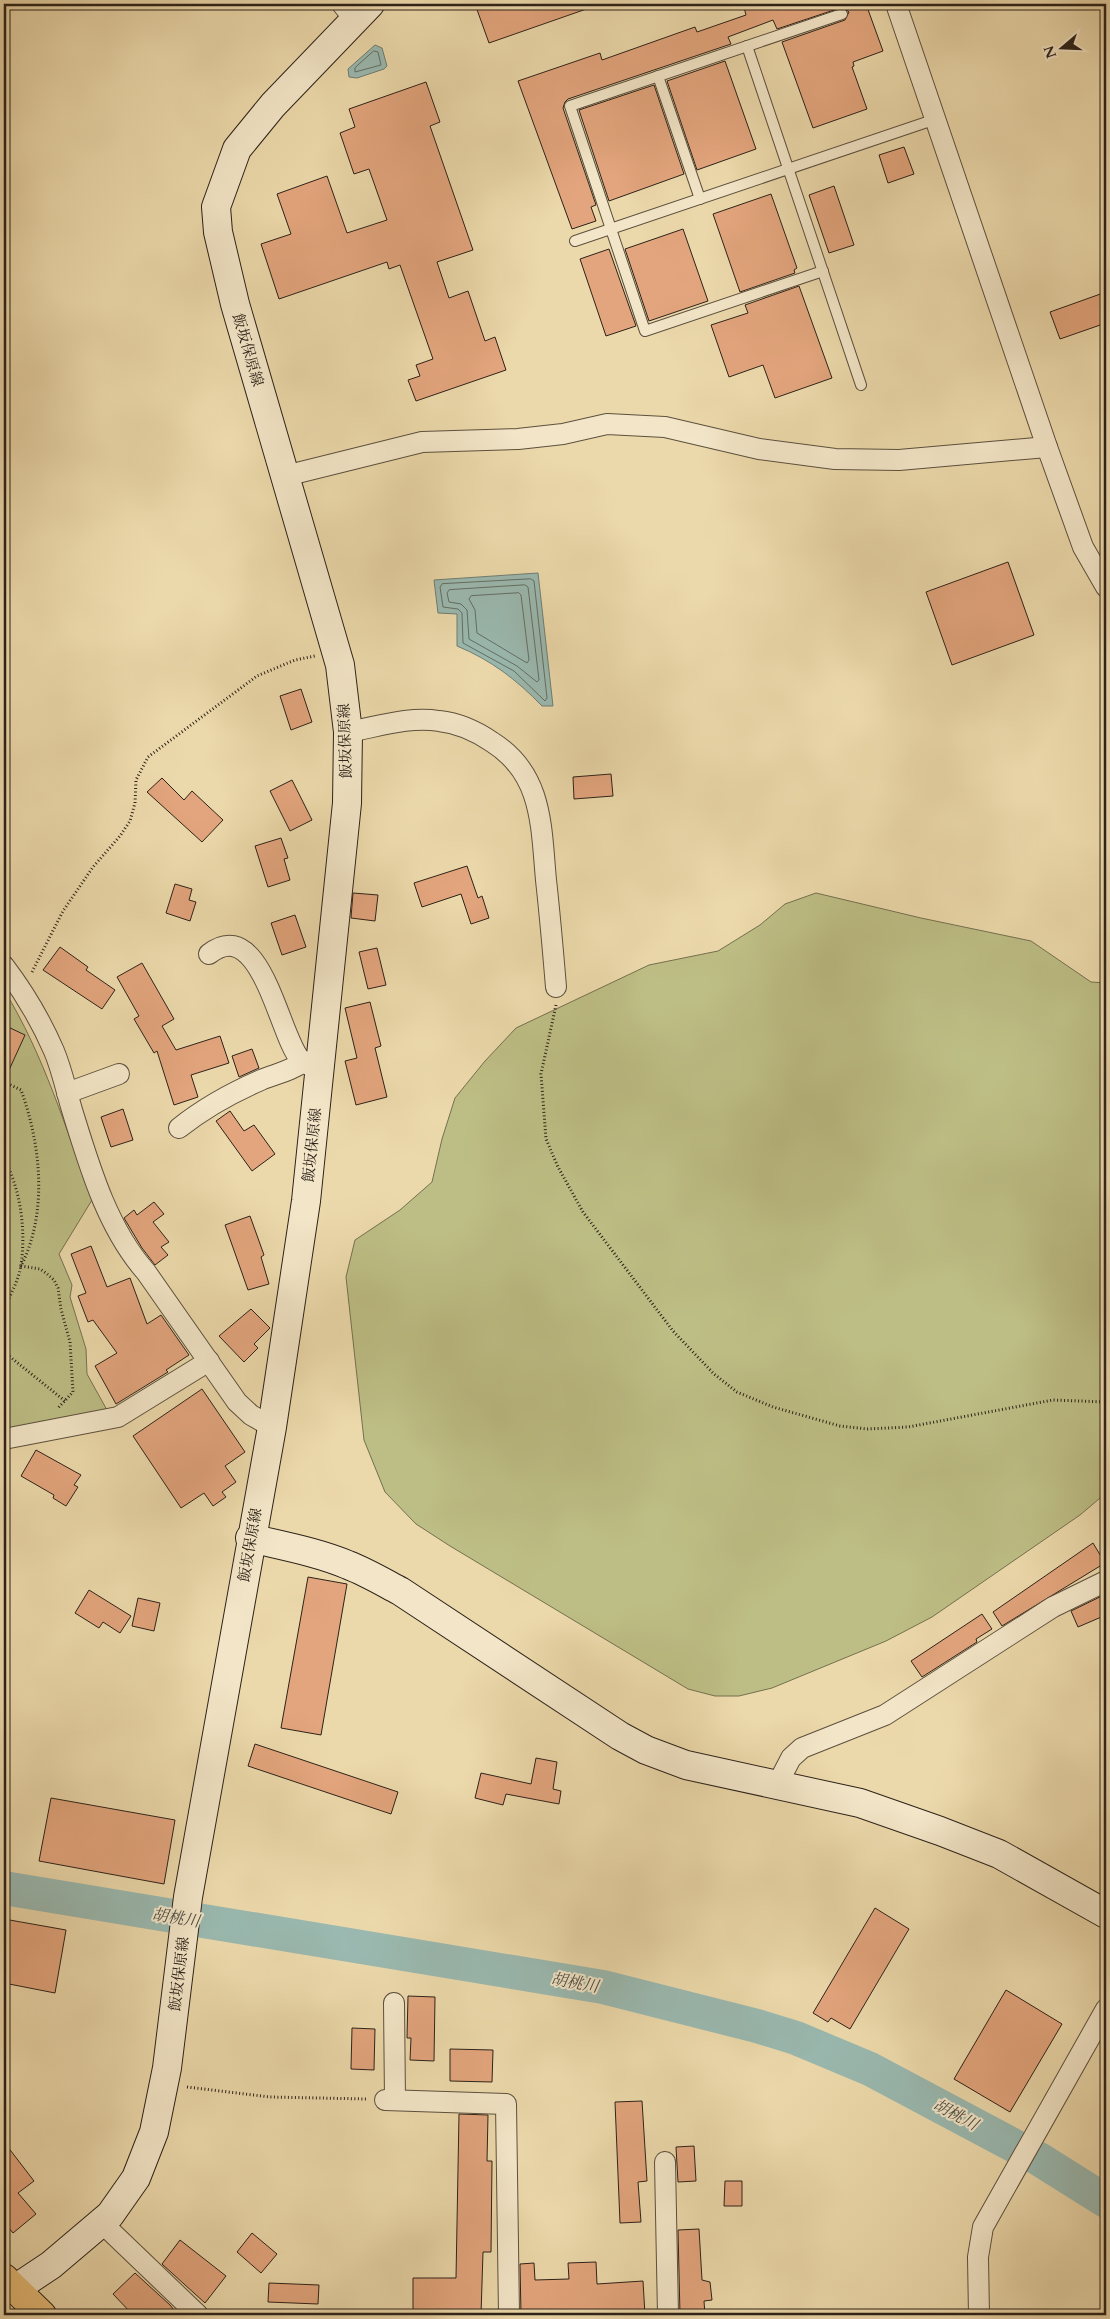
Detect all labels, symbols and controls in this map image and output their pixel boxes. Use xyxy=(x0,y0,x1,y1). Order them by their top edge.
north arrow xyxy=(1038,22,1088,72)
text: N xyxy=(1039,43,1061,61)
street label: 飯坂保原線 xyxy=(228,311,268,389)
street label: 飯坂保原線 xyxy=(334,703,356,779)
street label: 飯坂保原線 xyxy=(298,1107,326,1183)
street label: 飯坂保原線 xyxy=(234,1506,266,1584)
water label: 胡桃川 xyxy=(150,1903,203,1933)
street label: 飯坂保原線 xyxy=(165,1936,193,2012)
water label: 胡桃川 xyxy=(549,1968,602,1998)
water label: 胡桃川 xyxy=(929,2094,984,2137)

